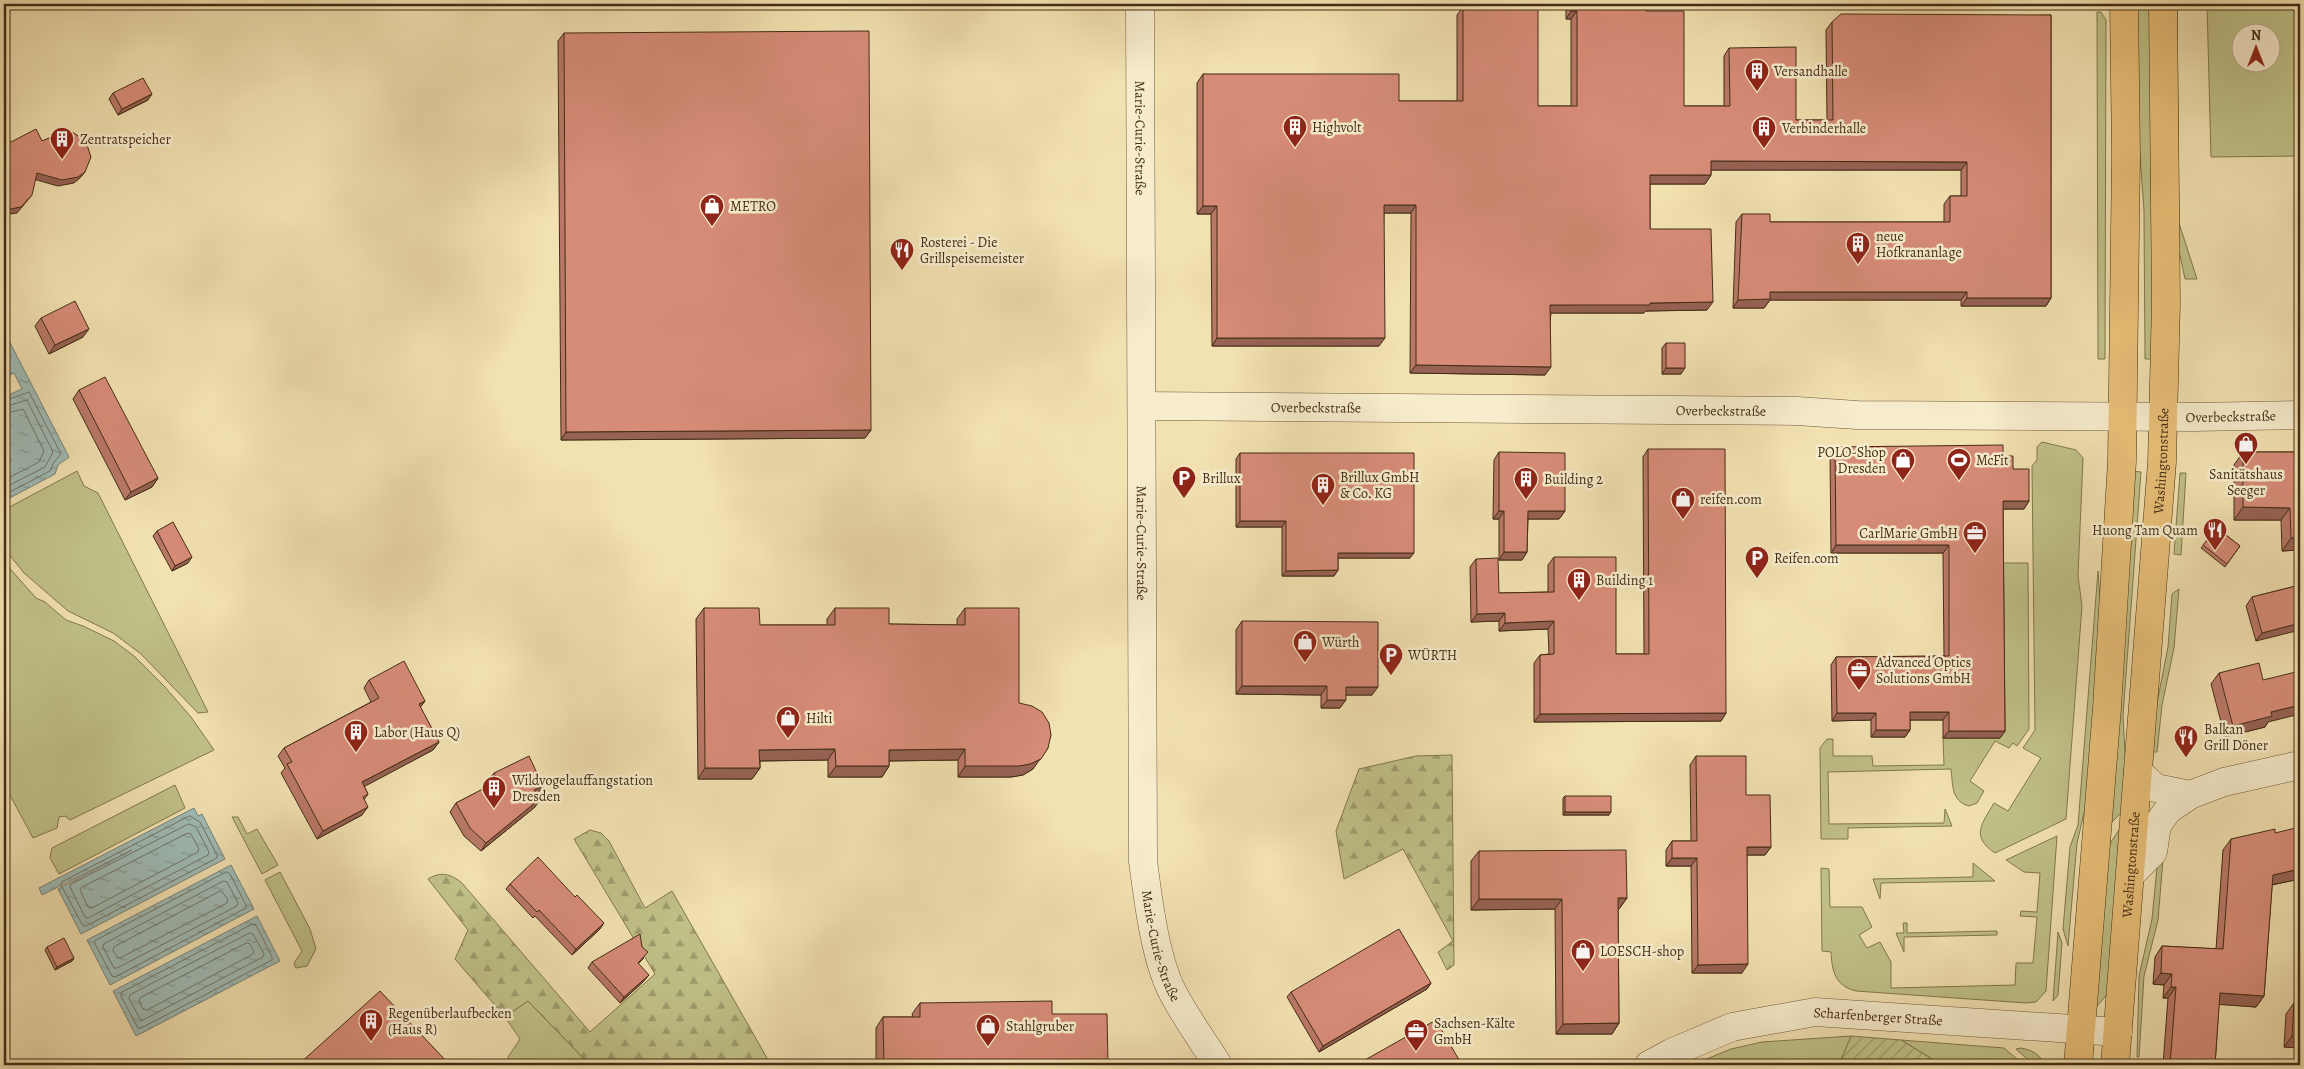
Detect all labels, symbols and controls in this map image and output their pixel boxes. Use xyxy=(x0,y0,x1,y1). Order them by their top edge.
north arrow xyxy=(2232,22,2282,72)
text: N xyxy=(2251,26,2261,45)
building icon: Versandhalle xyxy=(1744,58,1770,92)
place label: Versandhalle xyxy=(1773,62,1848,81)
street label: Marie-Curie-Straße xyxy=(1131,81,1150,195)
building icon: Highvolt xyxy=(1282,114,1308,148)
building icon: Verbinderhalle xyxy=(1751,115,1777,149)
place label: Highvolt xyxy=(1312,118,1362,137)
place label: Verbinderhalle xyxy=(1781,119,1866,138)
building icon: Zentratspeicher xyxy=(49,126,75,160)
place label: Zentratspeicher xyxy=(80,130,172,149)
shop icon: METRO xyxy=(699,193,725,227)
place label: METRO xyxy=(730,197,776,216)
place label: neue Hofkrananlage xyxy=(1876,227,1962,262)
building icon: neue Hofkrananlage xyxy=(1845,231,1871,265)
place label: Rosterei - Die Grillspeisemeister xyxy=(920,233,1025,268)
restaurant icon: Rosterei - Die Grillspeisemeister xyxy=(889,237,915,271)
street label: Overbeckstraße xyxy=(1271,397,1361,417)
street label: Overbeckstraße xyxy=(1676,401,1766,420)
street label: Overbeckstraße xyxy=(2186,406,2276,427)
street label: Washingtonstraße xyxy=(2148,408,2173,515)
shop icon: Sanitätshaus Seeger xyxy=(2233,431,2259,465)
place label: POLO-Shop Dresden xyxy=(1817,443,1886,478)
shop icon: POLO-Shop Dresden xyxy=(1890,447,1916,481)
sports icon: McFit xyxy=(1946,447,1972,481)
place label: McFit xyxy=(1976,451,2009,470)
parking icon: Brillux xyxy=(1171,465,1197,499)
place label: Sanitätshaus Seeger xyxy=(2209,465,2283,500)
building icon: Building 2 xyxy=(1513,466,1539,500)
place label: Brillux GmbH & Co. KG xyxy=(1340,468,1419,503)
place label: Brillux xyxy=(1202,469,1241,488)
place label: Building 2 xyxy=(1544,470,1603,489)
building icon: Brillux GmbH & Co. KG xyxy=(1310,472,1336,506)
street label: Marie-Curie-Straße xyxy=(1132,486,1152,600)
shop icon: reifen.com xyxy=(1670,486,1696,520)
place label: reifen.com xyxy=(1700,490,1762,509)
restaurant icon: Huong Tam Quam xyxy=(2202,517,2228,551)
office icon: CarlMarie GmbH xyxy=(1962,520,1988,554)
place label: Huong Tam Quam xyxy=(2092,521,2198,540)
place label: CarlMarie GmbH xyxy=(1859,524,1958,543)
parking icon: Reifen.com xyxy=(1744,545,1770,579)
place label: Reifen.com xyxy=(1774,549,1839,568)
building icon: Building 1 xyxy=(1566,567,1592,601)
place label: Building 1 xyxy=(1596,571,1653,590)
shop icon: Würth xyxy=(1292,629,1318,663)
place label: Würth xyxy=(1321,633,1360,652)
parking icon: WÜRTH xyxy=(1378,642,1404,676)
place label: WÜRTH xyxy=(1407,646,1457,665)
place label: Advanced Optics Solutions GmbH xyxy=(1875,653,1971,688)
office icon: Advanced Optics Solutions GmbH xyxy=(1846,657,1872,691)
shop icon: Hilti xyxy=(775,705,801,739)
place label: Hilti xyxy=(806,709,832,728)
building icon: Labor (Haus Q) xyxy=(343,719,369,753)
place label: Balkan Grill Döner xyxy=(2204,720,2269,755)
place label: Labor (Haus Q) xyxy=(374,723,460,742)
restaurant icon: Balkan Grill Döner xyxy=(2173,724,2199,758)
place label: Wildvogelauffangstation Dresden xyxy=(511,771,653,806)
building icon: Wildvogelauffangstation Dresden xyxy=(481,775,507,809)
street label: Washingtonstraße xyxy=(2117,811,2144,919)
street label: Marie-Curie-Straße xyxy=(1137,889,1185,1005)
shop icon: LOESCH-shop xyxy=(1570,938,1596,972)
place label: LOESCH-shop xyxy=(1600,942,1684,961)
street label: Scharfenberger Straße xyxy=(1813,1002,1943,1030)
place label: Regenüberlaufbecken (Haus R) xyxy=(388,1004,512,1039)
building icon: Regenüberlaufbecken (Haus R) xyxy=(358,1008,384,1042)
shop icon: Stahlgruber xyxy=(975,1013,1001,1047)
place label: Sachsen-Kälte GmbH xyxy=(1434,1014,1515,1049)
place label: Stahlgruber xyxy=(1006,1017,1075,1036)
office icon: Sachsen-Kälte GmbH xyxy=(1403,1018,1429,1052)

